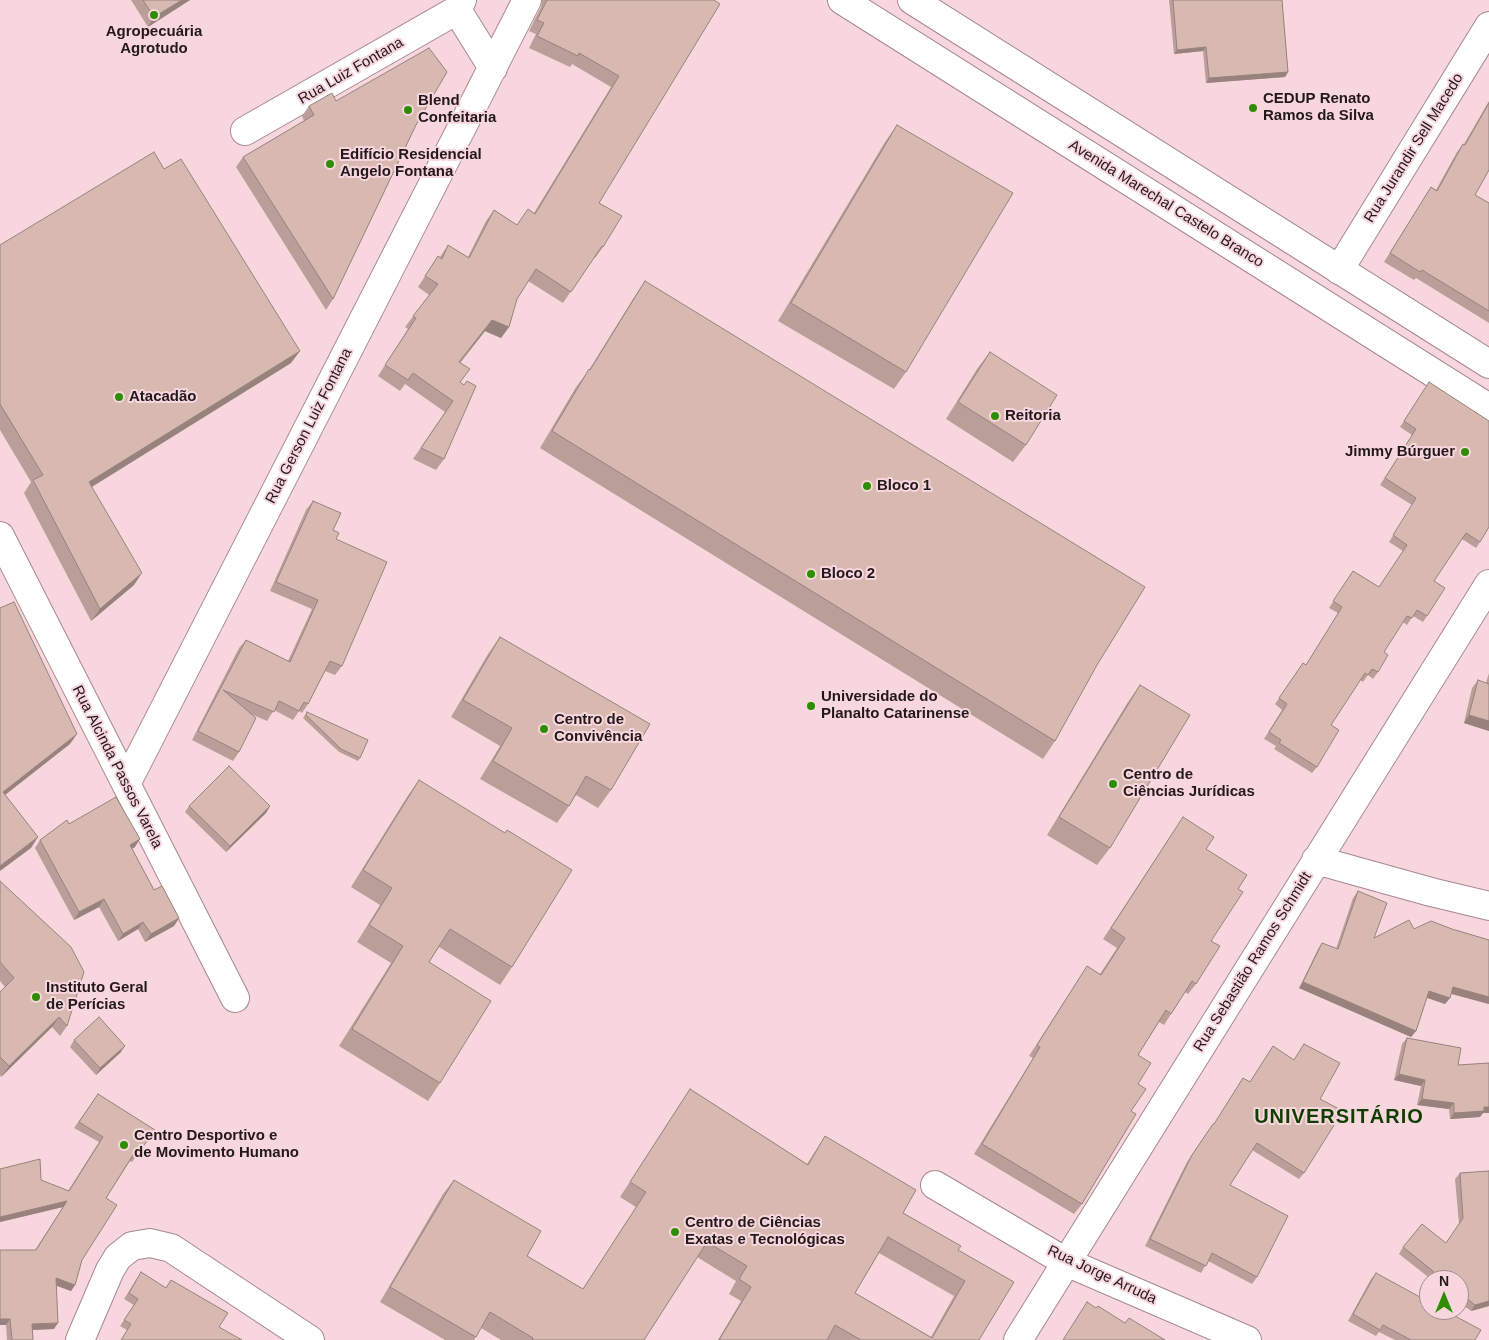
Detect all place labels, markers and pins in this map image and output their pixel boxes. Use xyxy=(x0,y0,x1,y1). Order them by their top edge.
marker: Agropecuária Agrotudo xyxy=(148,9,160,21)
place label: Agropecuária Agrotudo xyxy=(106,23,202,58)
place label: CEDUP Renato Ramos da Silva xyxy=(1263,90,1374,125)
place label: Blend Confeitaria xyxy=(418,92,496,127)
marker: CEDUP Renato Ramos da Silva xyxy=(1247,102,1259,114)
marker: Blend Confeitaria xyxy=(402,104,414,116)
place label: Edifício Residencial Angelo Fontana xyxy=(340,146,482,181)
marker: Edifício Residencial Angelo Fontana xyxy=(324,158,336,170)
place label: Atacadão xyxy=(129,388,197,406)
marker: Atacadão xyxy=(113,391,125,403)
place label: Reitoria xyxy=(1005,407,1061,425)
marker: Reitoria xyxy=(989,410,1001,422)
place label: Jimmy Búrguer xyxy=(1345,443,1455,461)
marker: Jimmy Búrguer xyxy=(1459,446,1471,458)
place label: Bloco 1 xyxy=(877,477,931,495)
marker: Bloco 1 xyxy=(861,480,873,492)
place label: Bloco 2 xyxy=(821,565,875,583)
marker: Bloco 2 xyxy=(805,568,817,580)
place label: Universidade do Planalto Catarinense xyxy=(821,688,969,723)
marker: Universidade do Planalto Catarinense xyxy=(805,700,817,712)
place label: Centro de Convivência xyxy=(554,711,642,746)
marker: Centro de Convivência xyxy=(538,723,550,735)
place label: Centro de Ciências Jurídicas xyxy=(1123,766,1255,801)
marker: Centro de Ciências Jurídicas xyxy=(1107,778,1119,790)
place label: Instituto Geral de Perícias xyxy=(46,979,148,1014)
marker: Instituto Geral de Perícias xyxy=(30,991,42,1003)
place label: Centro Desportivo e de Movimento Humano xyxy=(134,1127,299,1162)
marker: Centro Desportivo e de Movimento Humano xyxy=(118,1139,130,1151)
place label: Centro de Ciências Exatas e Tecnológicas xyxy=(685,1214,845,1249)
marker: Centro de Ciências Exatas e Tecnológicas xyxy=(669,1226,681,1238)

